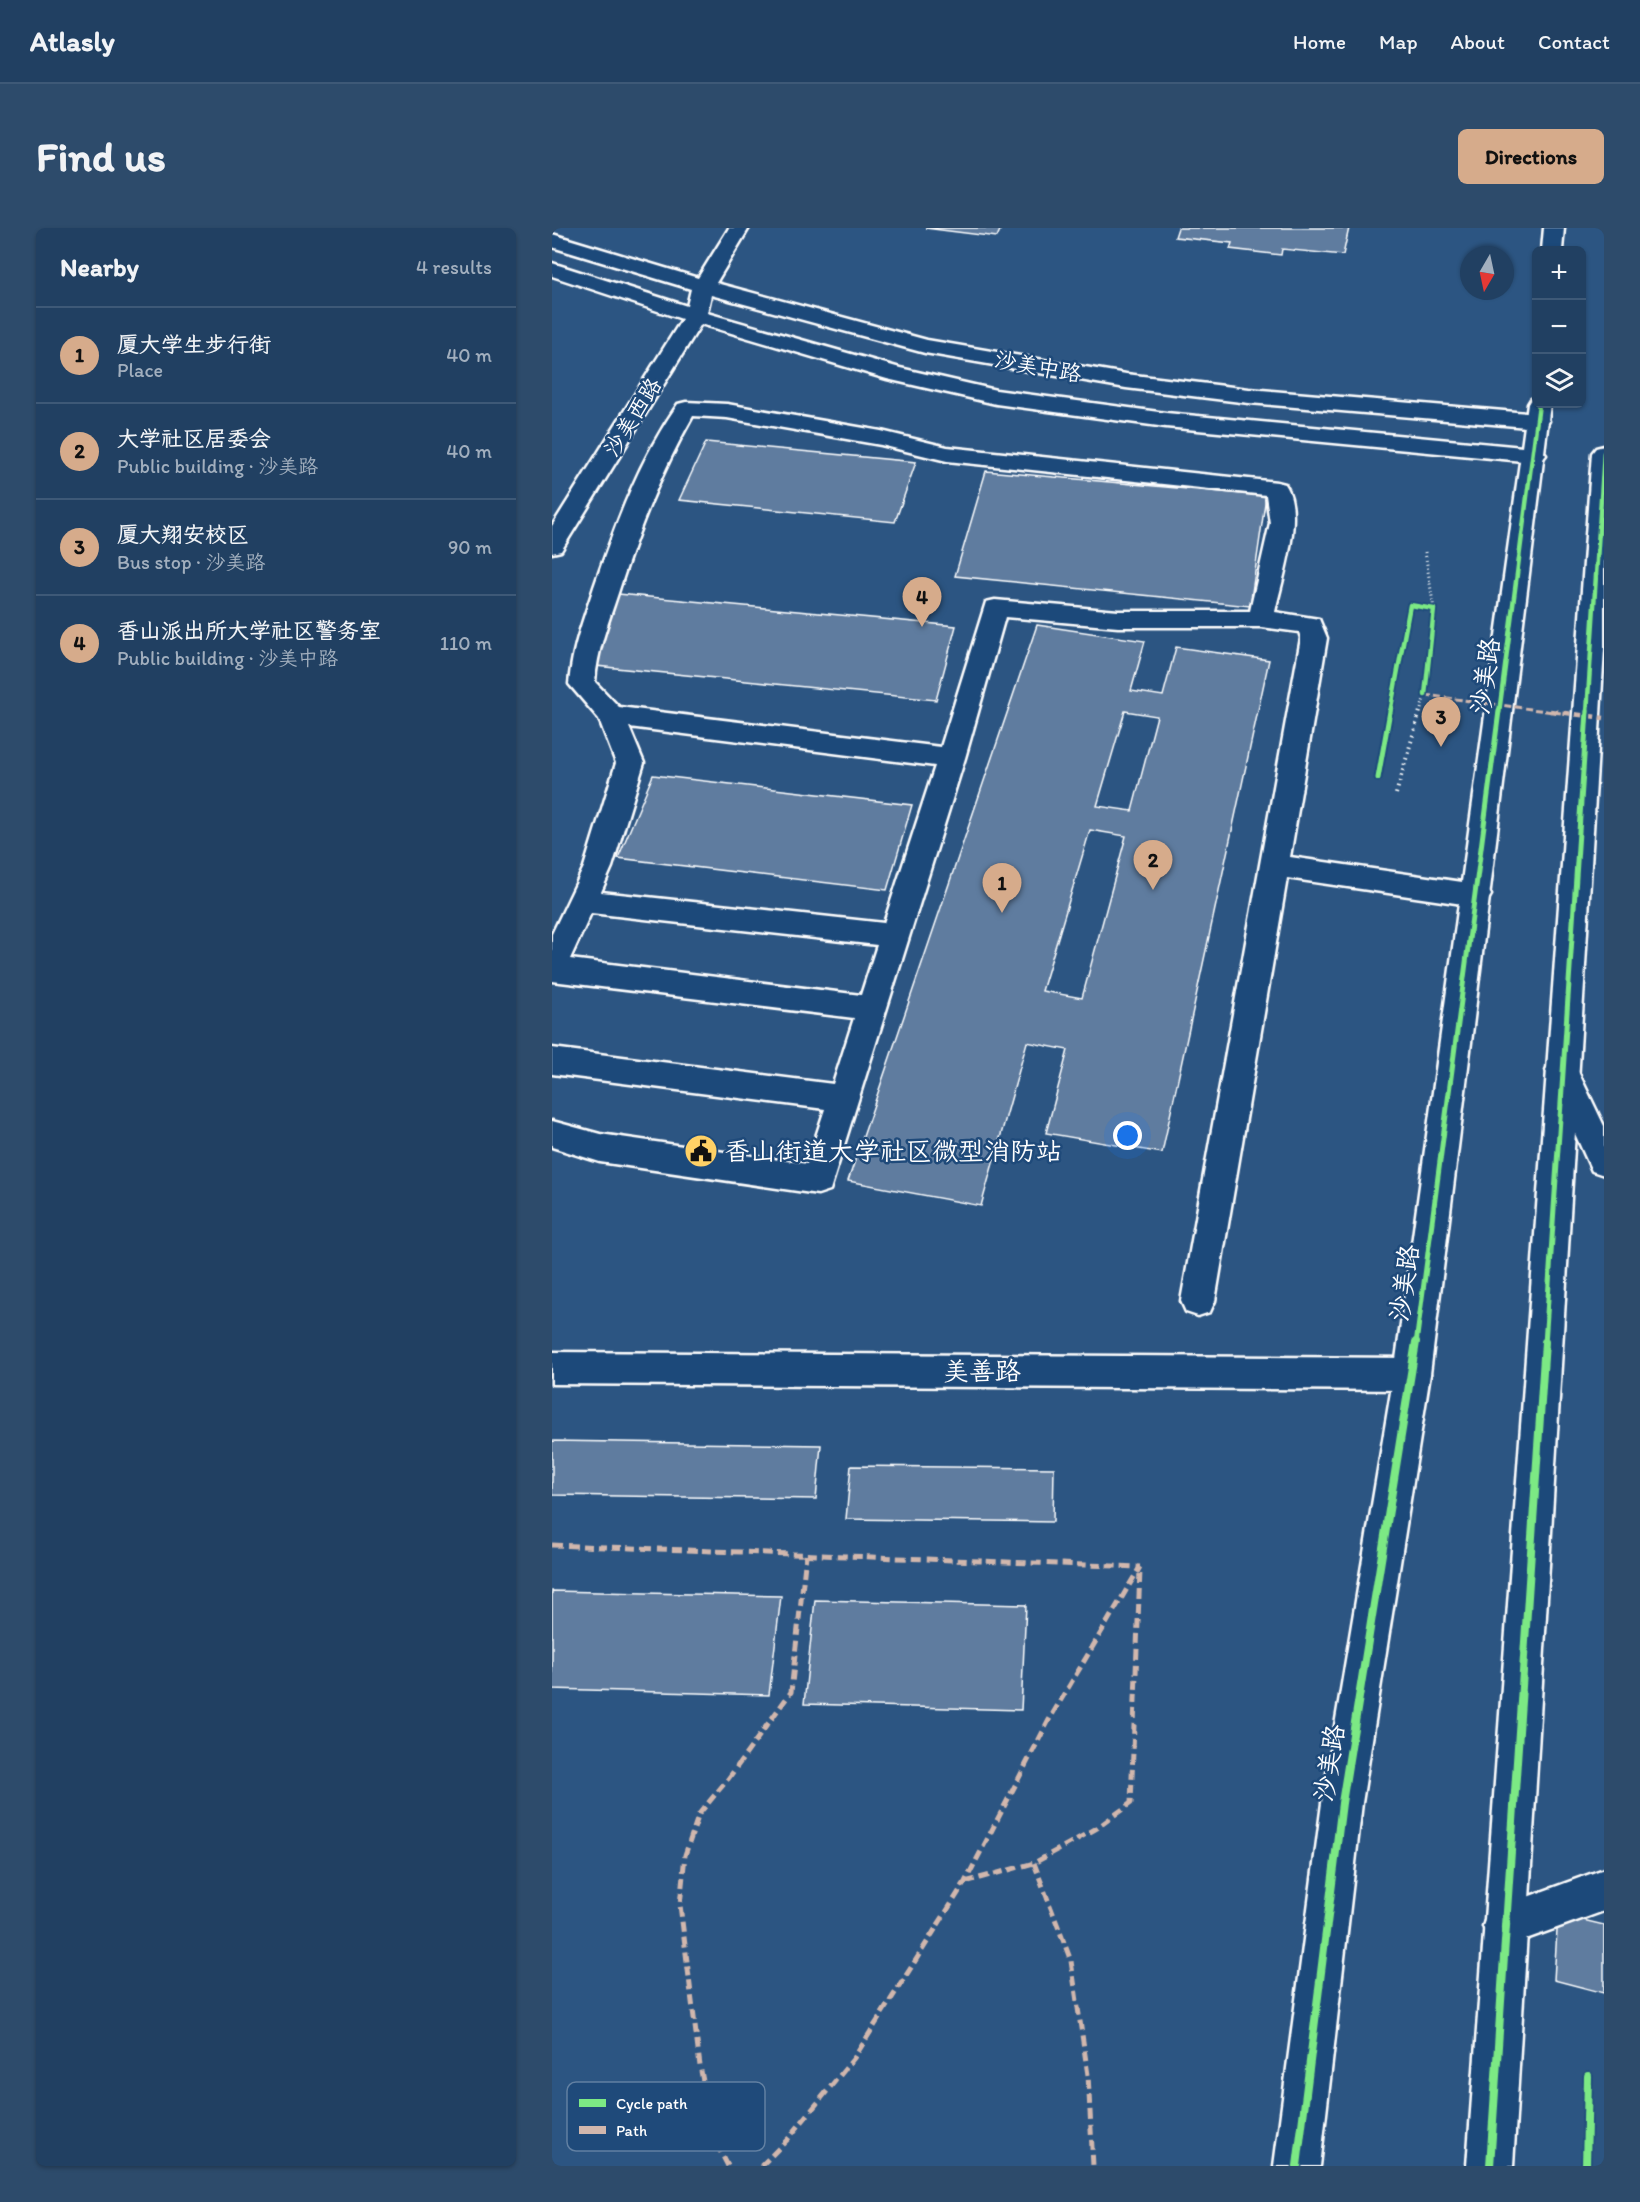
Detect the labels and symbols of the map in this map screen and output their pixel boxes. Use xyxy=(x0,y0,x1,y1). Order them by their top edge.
north arrow xyxy=(1460,246,1514,300)
street label: 沙美中路 xyxy=(992,346,1084,387)
street label: 沙美西路 xyxy=(598,373,667,462)
pin: 4 xyxy=(902,578,941,627)
street label: 沙美路 xyxy=(1464,635,1506,717)
pin: 3 xyxy=(1422,698,1460,747)
pin: 2 xyxy=(1134,840,1172,890)
pin: 1 xyxy=(982,864,1022,913)
your location xyxy=(1113,1121,1142,1150)
public building icon: 香山街道大学社区微型消防站 xyxy=(683,1133,719,1169)
place label: 香山街道大学社区微型消防站 xyxy=(724,1135,1062,1167)
street label: 沙美路 xyxy=(1383,1242,1425,1324)
street label: 美善路 xyxy=(943,1355,1021,1387)
street label: 沙美路 xyxy=(1307,1722,1351,1804)
legend xyxy=(567,2082,765,2151)
text: Cycle path xyxy=(616,2094,688,2113)
text: Path xyxy=(616,2121,647,2140)

